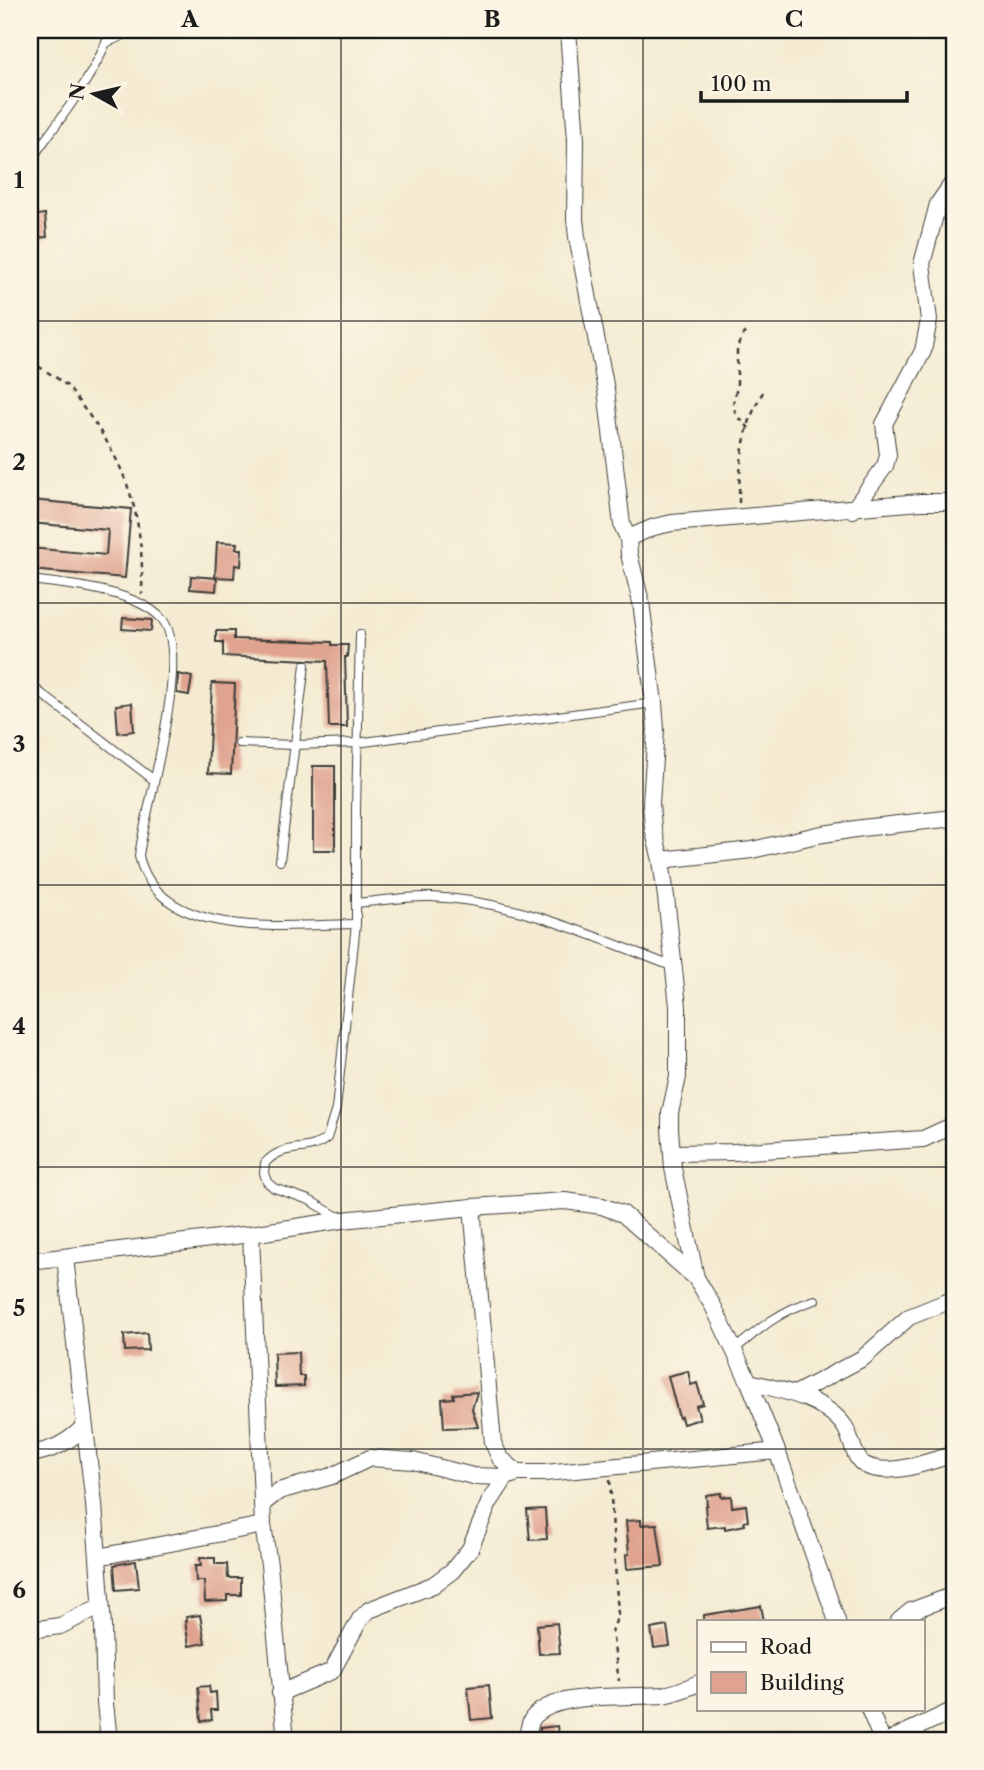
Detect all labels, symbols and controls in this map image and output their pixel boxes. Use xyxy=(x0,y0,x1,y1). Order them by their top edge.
text: A xyxy=(180,5,200,33)
text: B xyxy=(483,5,501,33)
text: C xyxy=(785,5,803,33)
north arrow xyxy=(60,60,130,130)
scale bar xyxy=(701,60,907,104)
text: 100 m xyxy=(711,71,772,96)
text: N xyxy=(65,82,90,101)
text: 1 xyxy=(14,166,25,194)
text: 2 xyxy=(12,448,26,476)
text: 3 xyxy=(13,730,26,758)
text: 4 xyxy=(12,1012,26,1040)
text: 5 xyxy=(13,1294,25,1322)
text: 6 xyxy=(12,1576,26,1604)
legend xyxy=(697,1620,925,1710)
text: Road xyxy=(760,1634,812,1659)
text: Building xyxy=(760,1670,845,1695)

